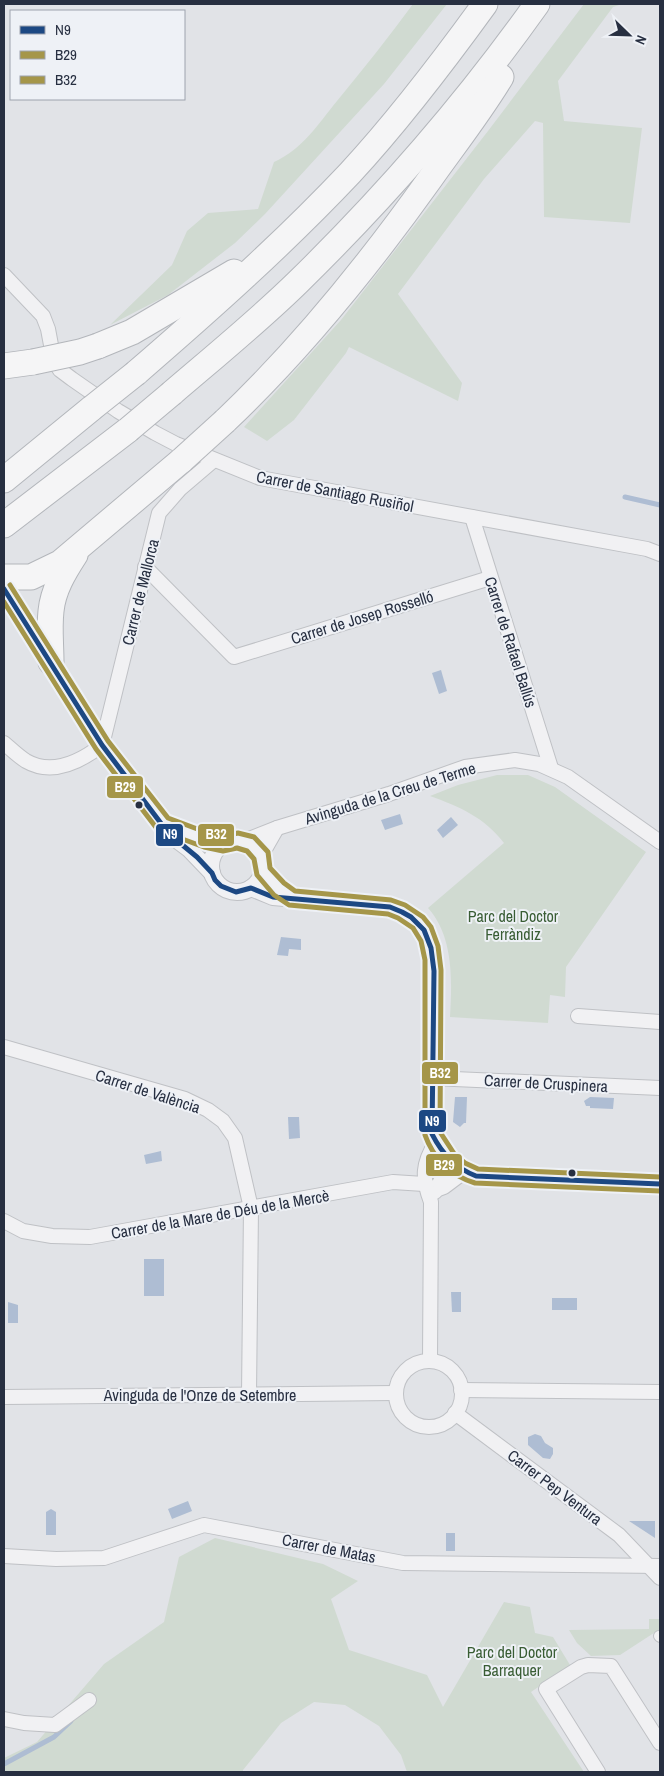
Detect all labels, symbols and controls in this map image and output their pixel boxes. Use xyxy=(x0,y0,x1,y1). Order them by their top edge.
legend xyxy=(10,10,185,100)
north arrow xyxy=(604,10,654,60)
text: N9 xyxy=(55,19,71,40)
text: N xyxy=(631,33,651,47)
text: B29 xyxy=(55,44,77,65)
text: B32 xyxy=(55,69,77,90)
street label: Carrer de Santiago Rusiñol xyxy=(255,465,416,517)
street label: Carrer de Mallorca xyxy=(116,536,164,647)
street label: Carrer de Rafael Ballús xyxy=(479,574,543,710)
street label: Carrer de Josep Rosselló xyxy=(288,585,436,649)
street label: Avinguda de la Creu de Terme xyxy=(301,757,478,830)
line badge: B29 xyxy=(106,775,144,799)
text: B29 xyxy=(114,778,136,796)
unlabelled marker xyxy=(134,800,144,810)
line badge: N9 xyxy=(155,823,184,847)
line badge: B32 xyxy=(197,823,235,847)
text: N9 xyxy=(163,825,177,843)
text: B32 xyxy=(205,825,227,843)
park label: Parc del Doctor Ferràndiz xyxy=(468,905,559,945)
line badge: B32 xyxy=(421,1061,459,1085)
street label: Carrer de València xyxy=(93,1064,204,1119)
text: B32 xyxy=(429,1064,451,1082)
street label: Carrer de Cruspinera xyxy=(484,1069,609,1097)
line badge: N9 xyxy=(418,1109,447,1133)
text: N9 xyxy=(425,1112,439,1130)
line badge: B29 xyxy=(425,1153,463,1177)
text: B29 xyxy=(433,1156,455,1174)
unlabelled marker xyxy=(567,1168,577,1178)
street label: Carrer de la Mare de Déu de la Mercè xyxy=(109,1184,331,1244)
street label: Avinguda de l'Onze de Setembre xyxy=(103,1384,296,1406)
street label: Carrer Pep Ventura xyxy=(503,1444,607,1530)
street label: Carrer de Matas xyxy=(280,1528,378,1568)
park label: Parc del Doctor Barraquer xyxy=(467,1641,558,1681)

